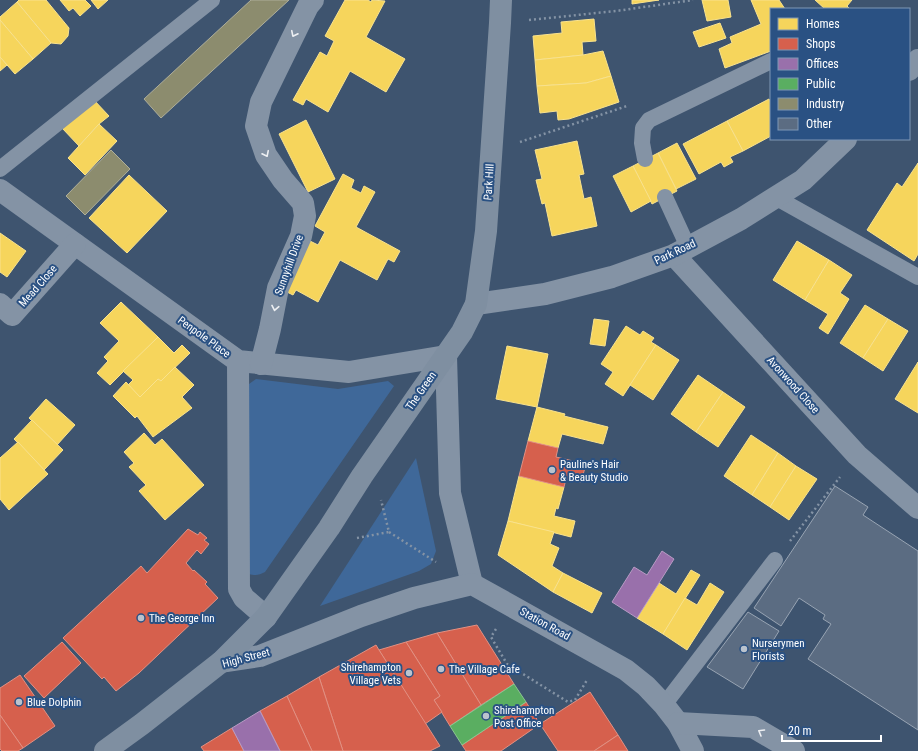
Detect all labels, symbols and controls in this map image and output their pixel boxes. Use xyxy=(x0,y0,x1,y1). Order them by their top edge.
legend xyxy=(770,8,910,140)
text: Homes xyxy=(806,17,840,31)
one-way arrow xyxy=(291,30,299,37)
text: Shops xyxy=(806,37,835,51)
text: Offices xyxy=(806,57,839,71)
text: Public xyxy=(806,77,836,91)
text: Industry xyxy=(806,97,844,111)
text: Other xyxy=(806,117,832,131)
one-way arrow xyxy=(261,150,269,157)
street label: Park Hill xyxy=(481,163,497,201)
street label: Sunnyhill Drive xyxy=(272,233,306,297)
street label: Park Road xyxy=(652,237,698,267)
street label: Mead Close xyxy=(16,262,60,310)
one-way arrow xyxy=(271,305,279,311)
street label: Penpole Place xyxy=(175,314,233,360)
street label: Avonwood Close xyxy=(764,354,822,416)
street label: The Green xyxy=(403,369,439,413)
place label: Pauline's Hair & Beauty Studio xyxy=(560,458,629,484)
marker: Pauline's Hair & Beauty Studio xyxy=(547,465,557,475)
street label: Station Road xyxy=(518,605,572,643)
place label: The George Inn xyxy=(149,612,215,625)
marker: The George Inn xyxy=(136,613,146,623)
place label: Nurserymen Florists xyxy=(752,637,804,663)
marker: Nurserymen Florists xyxy=(739,644,749,654)
street label: High Street xyxy=(221,645,271,671)
place label: Shirehampton Village Vets xyxy=(341,661,401,687)
place label: The Village Cafe xyxy=(449,663,520,676)
marker: The Village Cafe xyxy=(436,664,446,674)
marker: Shirehampton Village Vets xyxy=(404,668,414,678)
place label: Blue Dolphin xyxy=(27,696,81,709)
marker: Blue Dolphin xyxy=(14,697,24,707)
place label: Shirehampton Post Office xyxy=(494,704,554,730)
marker: Shirehampton Post Office xyxy=(481,711,491,721)
scale bar xyxy=(782,717,881,743)
text: 20 m xyxy=(788,724,812,738)
one-way arrow xyxy=(758,729,765,736)

